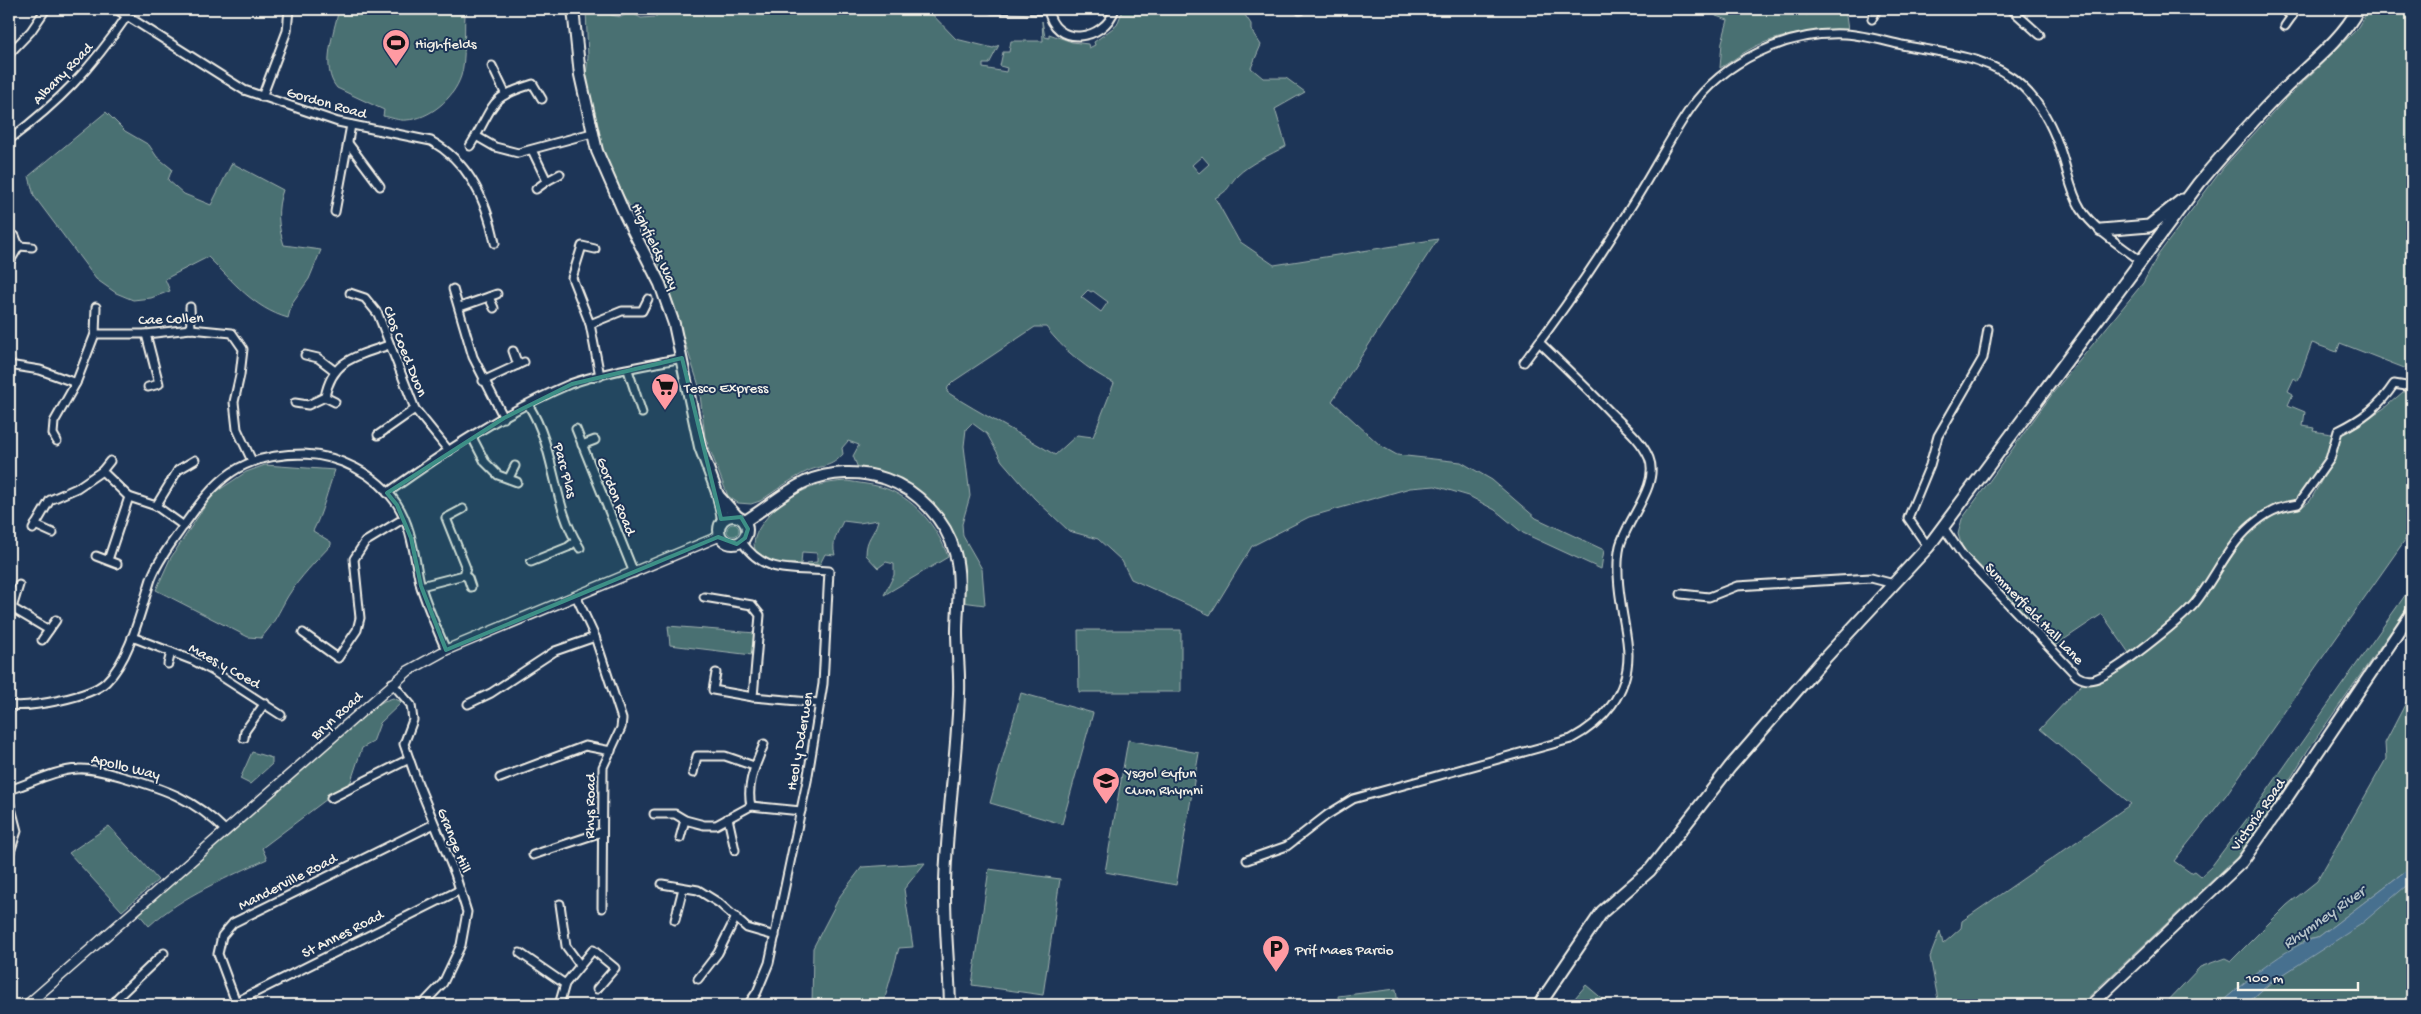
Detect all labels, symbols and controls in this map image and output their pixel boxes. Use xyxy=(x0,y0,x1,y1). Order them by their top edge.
sports icon: Highfields xyxy=(381,28,411,67)
place label: Highfields xyxy=(415,36,477,54)
street label: Albany Road xyxy=(29,39,98,109)
street label: Gordon Road xyxy=(284,84,370,124)
street label: Highfields Way xyxy=(626,201,682,294)
street label: Clos Coed Duon xyxy=(378,304,430,400)
street label: Cae Collen xyxy=(138,310,204,330)
supermarket icon: Tesco Express xyxy=(650,372,680,411)
place label: Tesco Express xyxy=(683,380,769,398)
street label: Parc Plas xyxy=(548,440,580,500)
street label: Gordon Road xyxy=(591,455,639,540)
street label: Summerfield Hall Lane xyxy=(1980,559,2087,669)
street label: Maes y Coed xyxy=(185,640,264,694)
street label: Bryn Road xyxy=(307,688,368,745)
street label: Heol y Dderwen xyxy=(783,691,819,792)
street label: Apollo Way xyxy=(89,751,162,785)
place label: Ysgol Gyfun Cwm Rhymni xyxy=(1123,765,1203,800)
school or university icon: Ysgol Gyfun Cwm Rhymni xyxy=(1091,766,1121,805)
street label: Rhys Road xyxy=(581,772,601,839)
street label: Victoria Road xyxy=(2227,775,2291,855)
street label: Grange Hill xyxy=(432,806,474,876)
street label: Manderville Road xyxy=(236,850,341,915)
water label: Rhymney River xyxy=(2280,881,2373,954)
street label: St Annes Road xyxy=(299,906,388,963)
parking icon: Prif Maes Parcio xyxy=(1261,934,1291,973)
place label: Prif Maes Parcio xyxy=(1294,942,1394,960)
scale bar xyxy=(2238,959,2358,991)
text: 100 m xyxy=(2245,970,2284,988)

